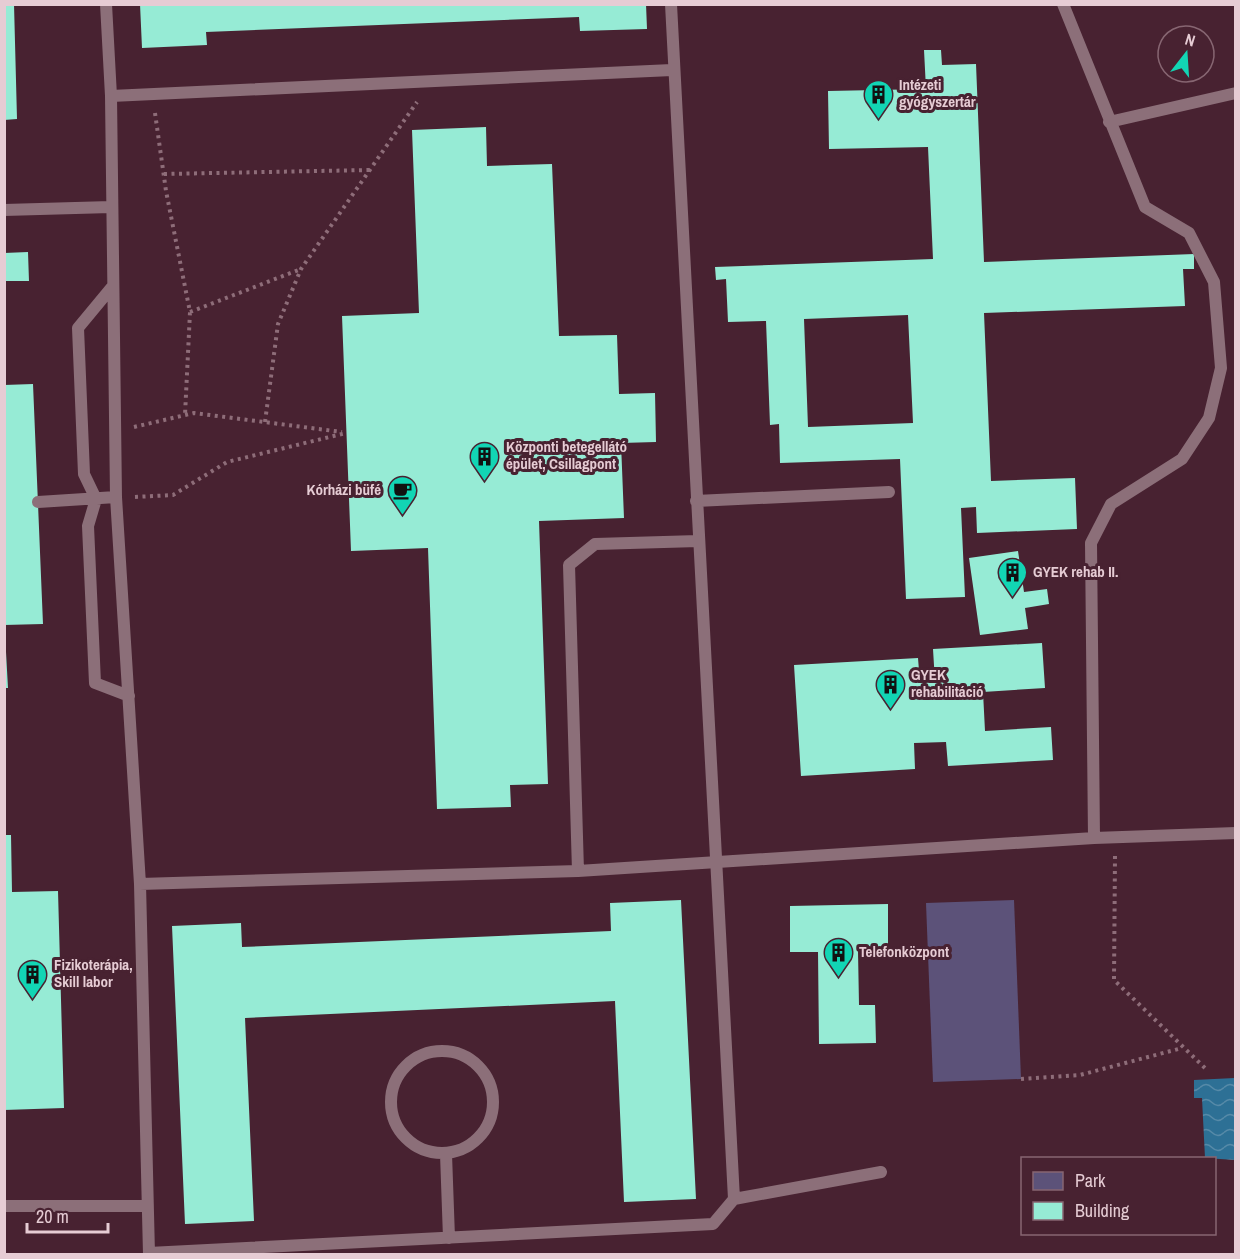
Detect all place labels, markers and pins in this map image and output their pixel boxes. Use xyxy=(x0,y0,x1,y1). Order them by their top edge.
place label: Intézeti gyógyszertár xyxy=(899,74,976,112)
building icon: Intézeti gyógyszertár xyxy=(862,78,894,120)
place label: Központi betegellátó épület, Csillagpont xyxy=(506,436,627,474)
building icon: Központi betegellátó épület, Csillagpont xyxy=(469,440,501,482)
cafe icon: Kórházi büfé xyxy=(386,474,418,516)
place label: Kórházi büfé xyxy=(307,479,381,500)
building icon: GYEK rehab II. xyxy=(996,556,1028,598)
place label: GYEK rehab II. xyxy=(1033,561,1118,582)
place label: GYEK rehabilitáció xyxy=(911,664,983,702)
building icon: GYEK rehabilitáció xyxy=(874,668,906,710)
building icon: Telefonközpont xyxy=(822,936,854,978)
place label: Telefonközpont xyxy=(859,941,949,962)
place label: Fizikoterápia, Skill labor xyxy=(54,954,133,992)
building icon: Fizikoterápia, Skill labor xyxy=(17,958,49,1000)

